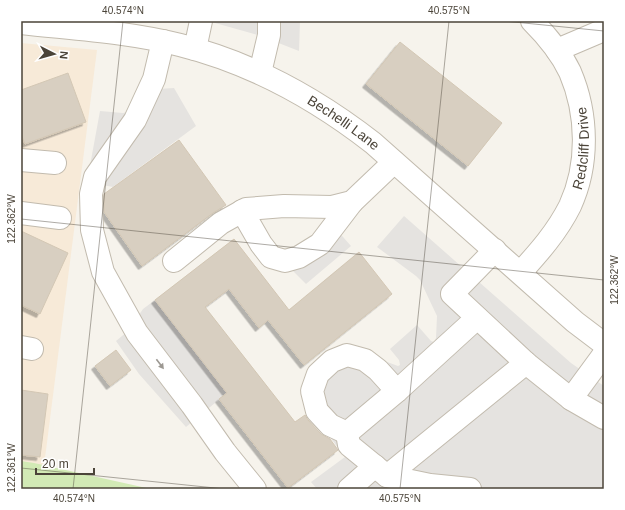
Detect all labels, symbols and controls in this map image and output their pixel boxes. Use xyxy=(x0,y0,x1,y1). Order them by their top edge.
text: 40.574°N xyxy=(102,5,144,16)
text: 40.575°N xyxy=(428,5,470,16)
north arrow xyxy=(34,34,74,74)
text: N xyxy=(58,50,70,60)
street label: Bechelli Lane xyxy=(305,92,383,153)
street label: Redcliff Drive xyxy=(569,105,592,191)
text: 122.362°W xyxy=(6,194,17,244)
text: 122.362°W xyxy=(609,255,620,305)
one-way arrow xyxy=(156,359,164,369)
text: 122.361°W xyxy=(6,443,17,493)
scale bar xyxy=(36,450,94,476)
text: 20 m xyxy=(42,457,69,471)
text: 40.574°N xyxy=(53,493,95,504)
text: 40.575°N xyxy=(379,493,421,504)

